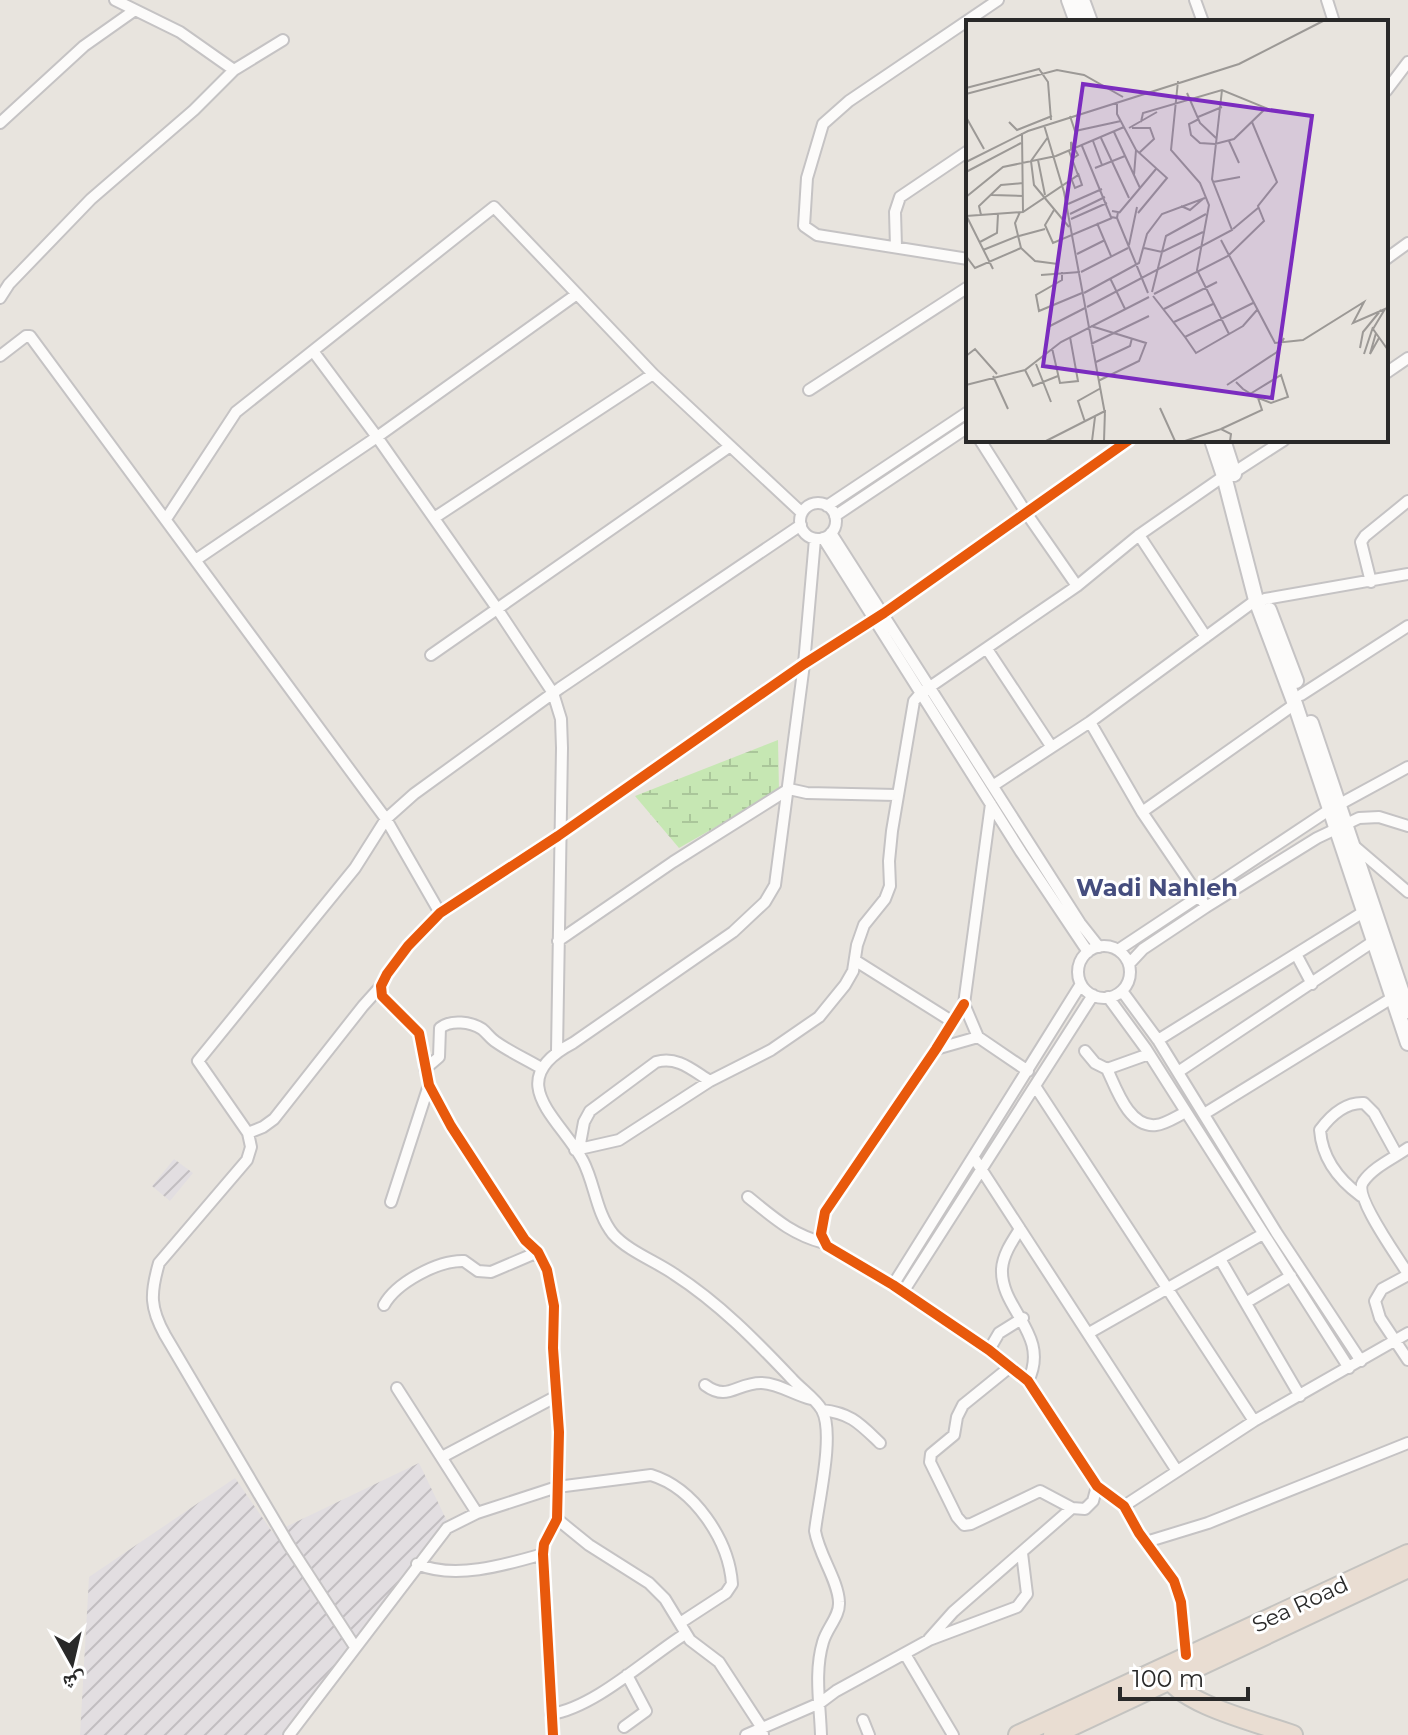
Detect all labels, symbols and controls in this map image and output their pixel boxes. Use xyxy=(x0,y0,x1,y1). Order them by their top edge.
inset map xyxy=(966,20,1388,442)
district label: Wadi Nahleh xyxy=(1076,873,1238,902)
street label: Sea Road xyxy=(1248,1571,1352,1638)
north arrow xyxy=(32,1623,112,1703)
scale bar xyxy=(1120,1651,1248,1701)
text: 100 m xyxy=(1132,1664,1204,1693)
text: ش xyxy=(61,1667,88,1697)

